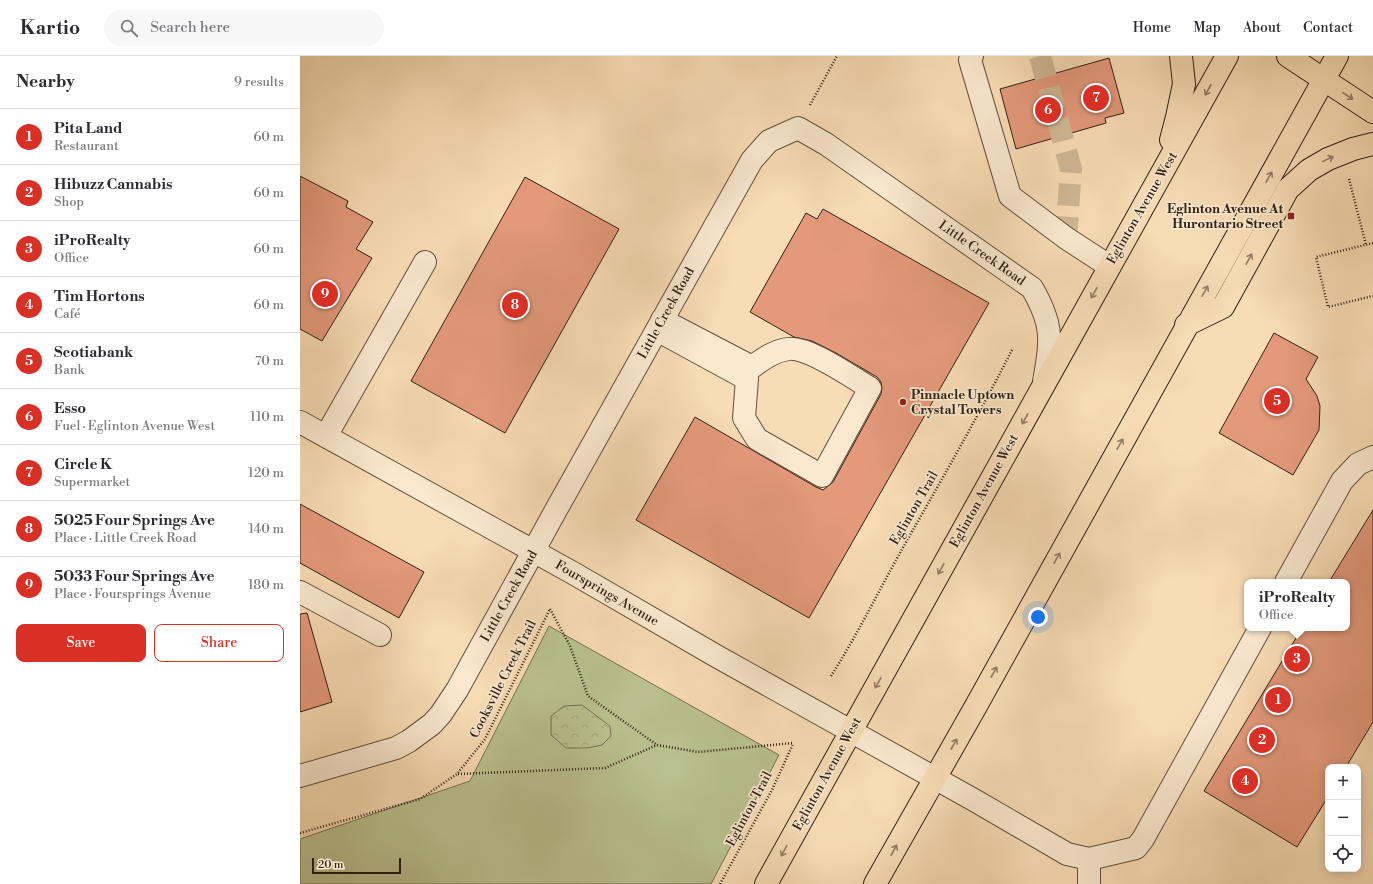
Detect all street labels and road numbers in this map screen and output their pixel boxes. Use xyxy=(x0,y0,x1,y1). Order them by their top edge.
street label: Eglinton Avenue West xyxy=(1103,149,1181,267)
street label: Little Creek Road xyxy=(935,217,1029,289)
street label: Little Creek Road xyxy=(634,264,698,362)
street label: Eglinton Avenue West xyxy=(946,431,1022,551)
street label: Eglinton Trail xyxy=(886,468,942,548)
street label: Little Creek Road xyxy=(477,547,541,645)
street label: Foursprings Avenue xyxy=(552,557,662,629)
street label: Cooksville Creek Trail xyxy=(466,617,540,741)
street label: Eglinton Avenue West xyxy=(789,714,865,834)
street label: Eglinton Trail xyxy=(723,769,776,849)

